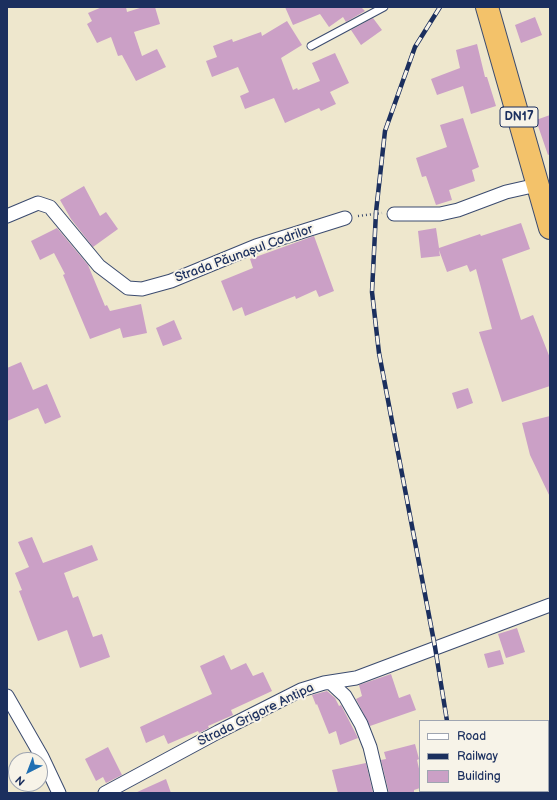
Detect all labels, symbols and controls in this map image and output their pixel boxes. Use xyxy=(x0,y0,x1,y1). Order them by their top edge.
road number: DN17 xyxy=(500,107,538,127)
street label: Strada Păunașul Codrilor xyxy=(173,222,315,286)
street label: Strada Grigore Antipa xyxy=(195,680,317,750)
legend xyxy=(419,720,549,792)
text: Road xyxy=(457,729,486,744)
text: Railway xyxy=(457,749,498,764)
north arrow xyxy=(8,752,48,792)
text: Building xyxy=(457,769,501,784)
text: N xyxy=(13,773,28,788)

